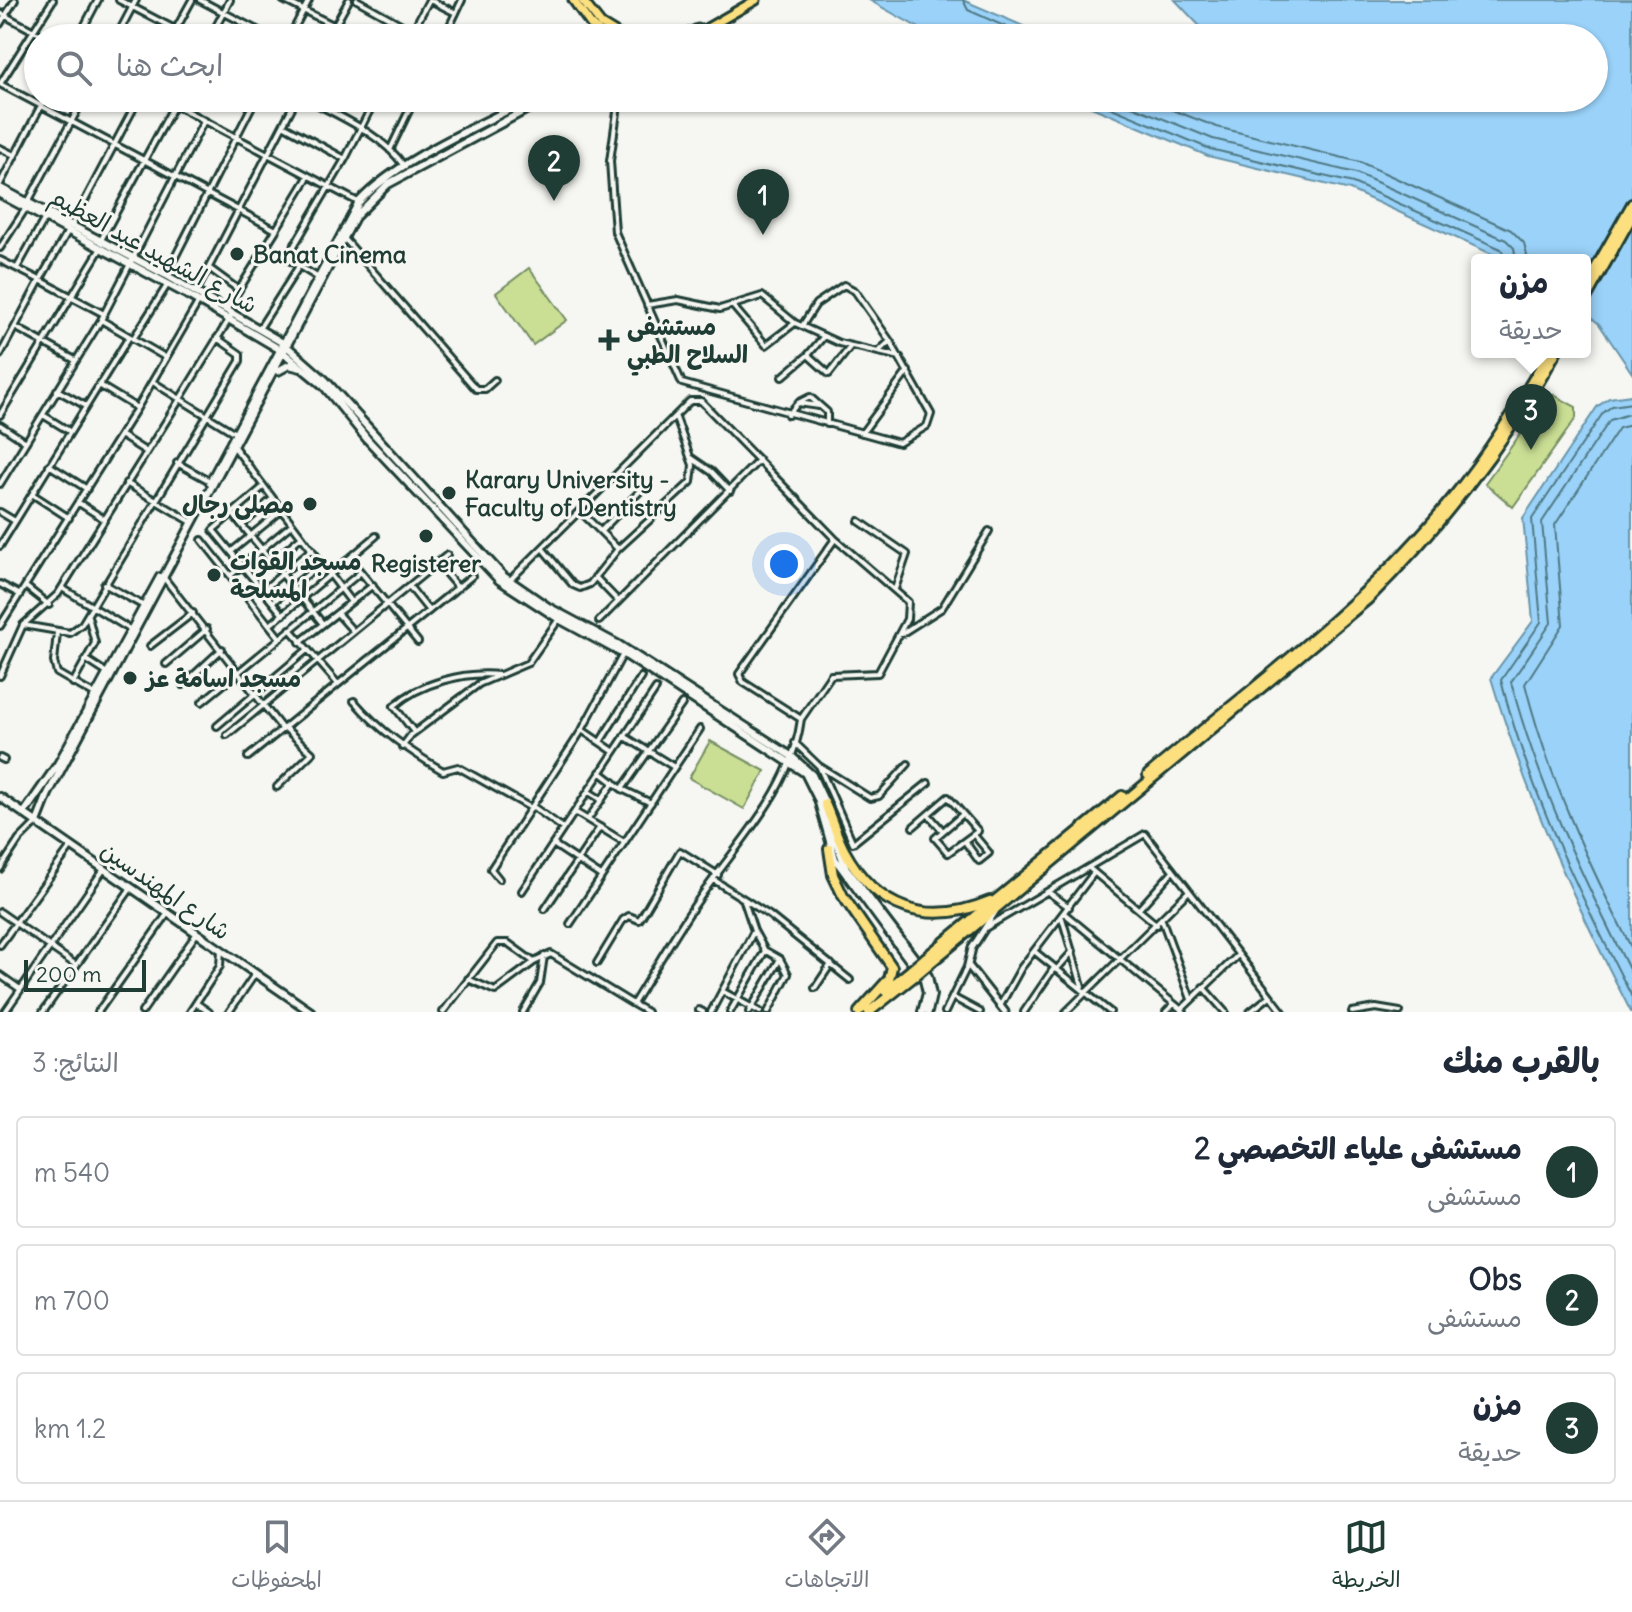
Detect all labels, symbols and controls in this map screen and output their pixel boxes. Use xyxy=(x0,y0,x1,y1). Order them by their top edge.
search box xyxy=(24,24,1608,112)
icon: search xyxy=(52,46,96,90)
text: ابحث هنا xyxy=(116,46,223,84)
pin: 2 xyxy=(528,135,580,201)
pin: 1 xyxy=(737,169,789,235)
street label: شارع الشهيد عبد العظيم xyxy=(43,180,263,323)
place label: Banat Cinema xyxy=(253,239,407,269)
marker: Banat Cinema xyxy=(228,245,246,263)
popup xyxy=(1471,254,1591,358)
text: مزن xyxy=(1499,263,1548,301)
place label: مستشفى السلاح الطبي xyxy=(627,311,748,376)
text: حديقة xyxy=(1499,313,1563,346)
marker: مستشفى السلاح الطبي xyxy=(598,329,620,351)
pin: 3 xyxy=(1505,384,1557,450)
place label: Karary University - Faculty of Dentistry xyxy=(465,464,677,522)
marker: Karary University - Faculty of Dentistry xyxy=(440,484,458,502)
place label: مصلى رجال xyxy=(182,489,294,520)
marker: مصلى رجال xyxy=(301,495,319,513)
marker: Registerer xyxy=(417,527,435,545)
your location xyxy=(764,544,804,584)
place label: مسجد القوات المسلحة xyxy=(230,546,361,604)
place label: Registerer xyxy=(371,548,481,578)
marker: مسجد القوات المسلحة xyxy=(205,566,223,584)
place label: مسجد اسامة عز xyxy=(144,663,301,693)
marker: مسجد اسامة عز xyxy=(121,669,139,687)
street label: شارع المهندسين xyxy=(93,834,237,948)
scale bar xyxy=(24,956,146,992)
text: 200 m xyxy=(36,960,102,988)
text: بالقرب منك xyxy=(1443,1039,1600,1082)
text: النتائج: 3 xyxy=(32,1046,119,1079)
text: مستشفى علياء التخصصي 2 xyxy=(1194,1129,1522,1167)
text: 540 m xyxy=(34,1156,110,1189)
text: 1 xyxy=(1567,1156,1577,1189)
text: مستشفى xyxy=(1427,1179,1522,1212)
text: Obs xyxy=(1469,1260,1522,1298)
text: 700 m xyxy=(34,1284,110,1317)
text: 2 xyxy=(1565,1284,1579,1317)
text: مستشفى xyxy=(1427,1301,1522,1334)
text: مزن xyxy=(1473,1385,1522,1423)
text: 1.2 km xyxy=(34,1412,106,1445)
text: 3 xyxy=(1565,1412,1579,1445)
text: حديقة xyxy=(1458,1435,1522,1468)
tab: المحفوظات xyxy=(231,1515,322,1599)
tab: الاتجاهات xyxy=(785,1515,869,1599)
tab: الخريطة xyxy=(1332,1515,1401,1599)

